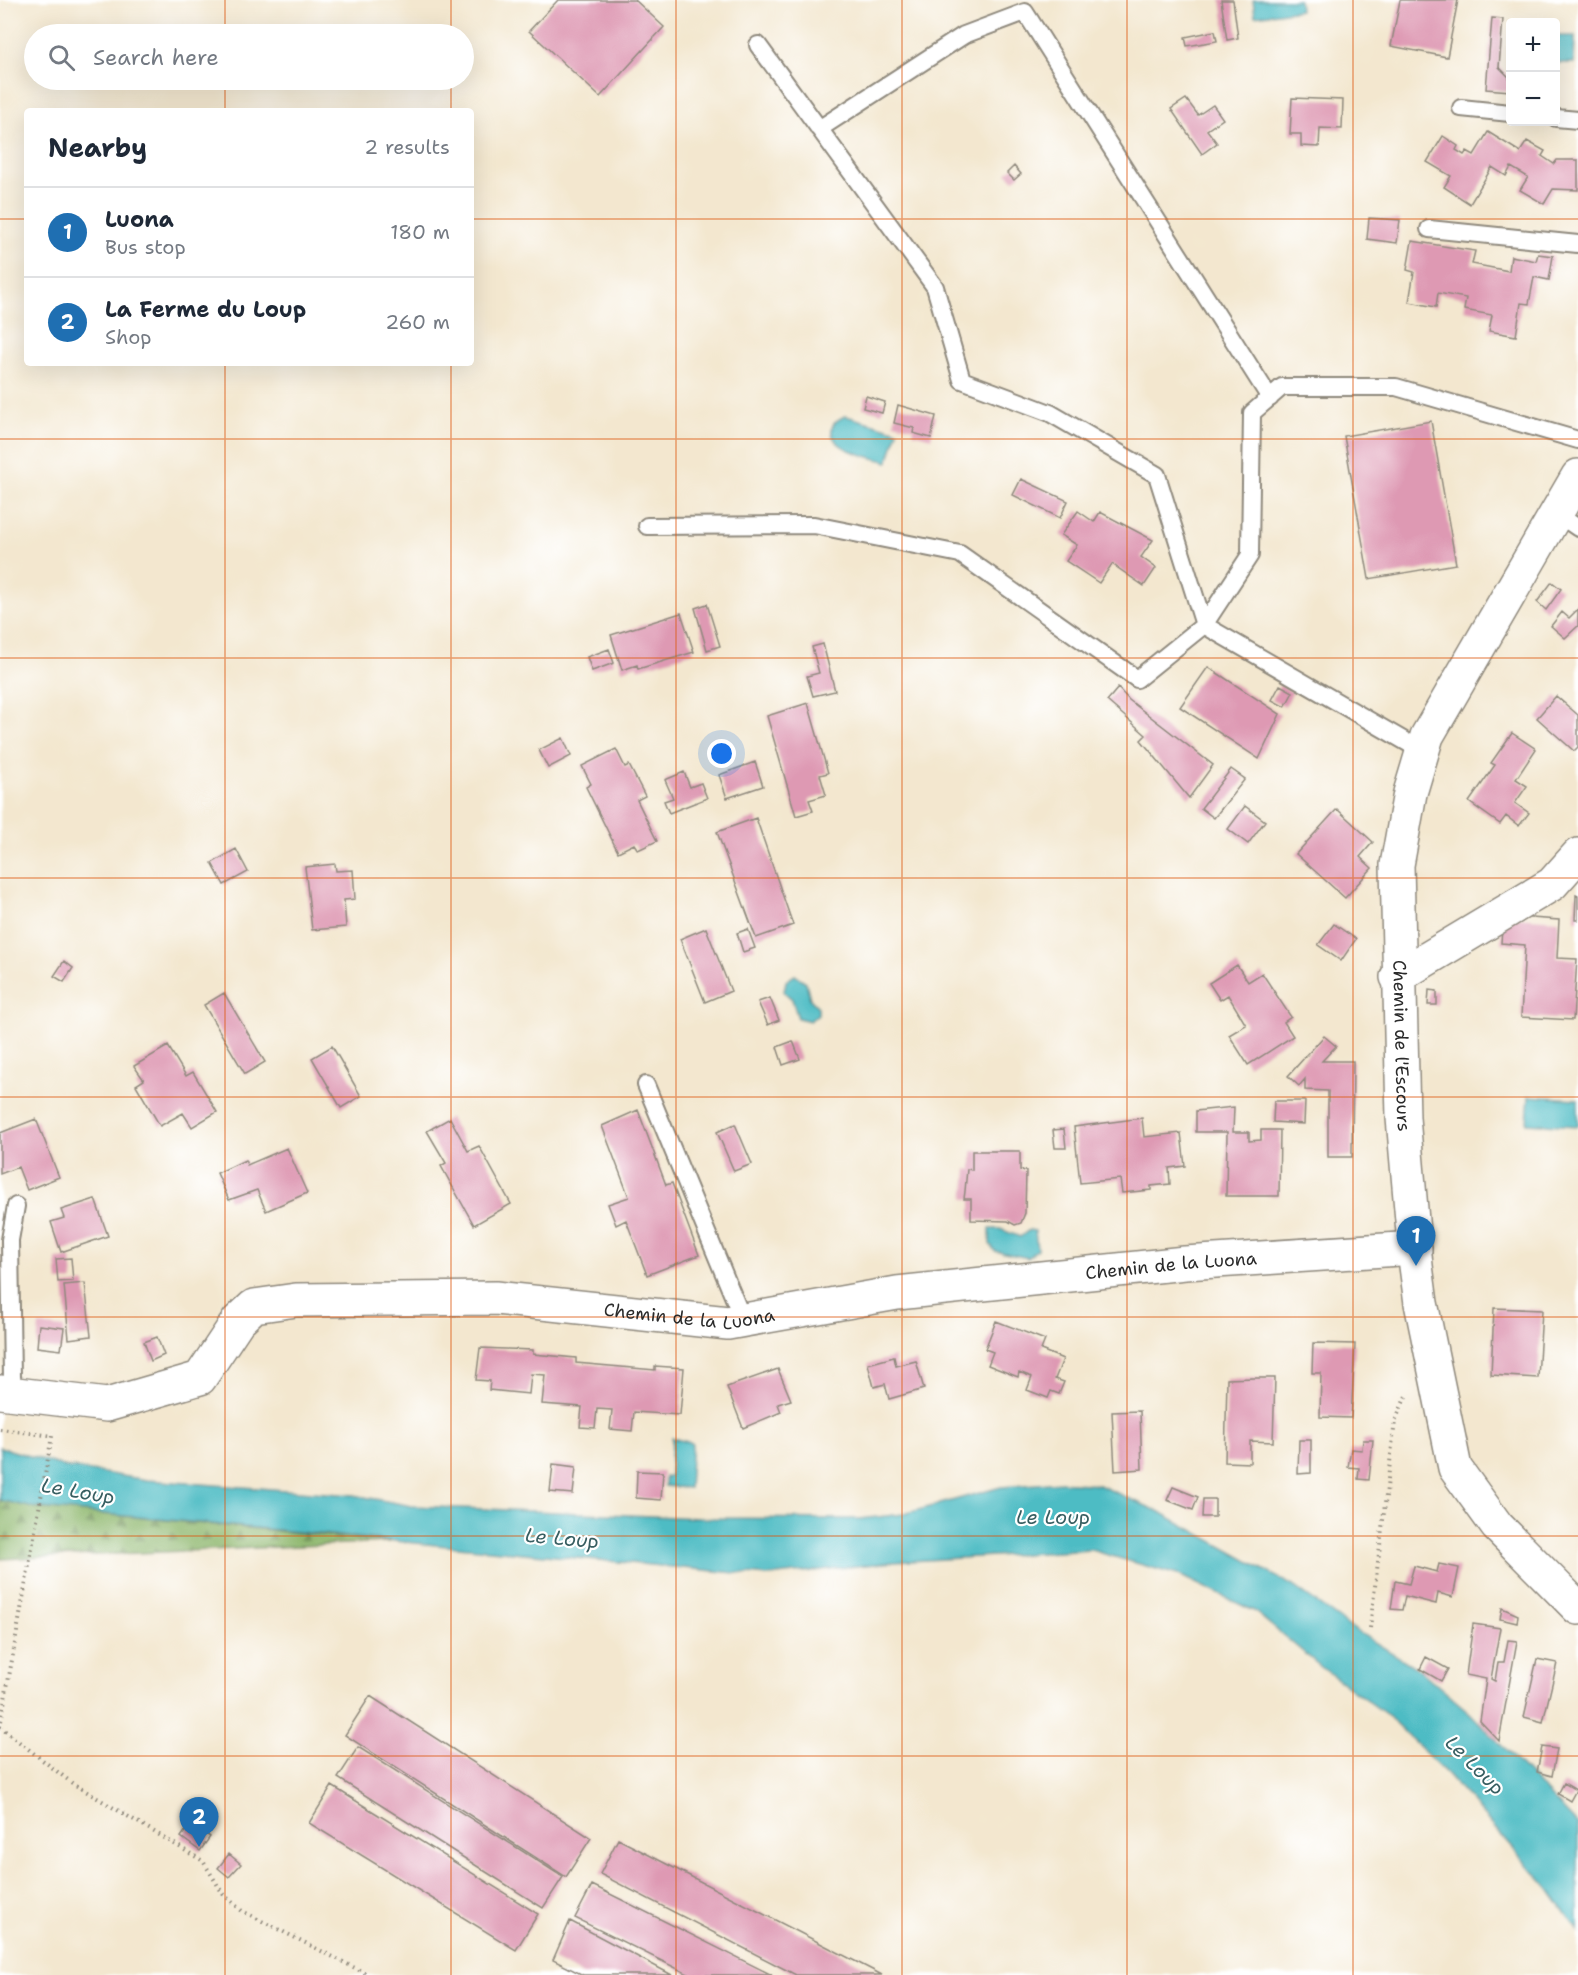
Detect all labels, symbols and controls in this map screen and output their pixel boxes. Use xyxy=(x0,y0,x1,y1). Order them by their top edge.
map controls xyxy=(1506,18,1560,126)
button: + xyxy=(1506,18,1560,72)
search box xyxy=(24,24,474,90)
icon: search xyxy=(45,41,78,74)
text: Search here xyxy=(93,43,219,72)
button: − xyxy=(1506,72,1560,126)
text: Nearby xyxy=(48,130,147,165)
text: 2 results xyxy=(364,134,450,160)
text: Luona xyxy=(105,205,174,234)
text: 1 xyxy=(63,219,72,245)
text: 180 m xyxy=(390,219,450,245)
text: Bus stop xyxy=(105,234,186,260)
text: La Ferme du Loup xyxy=(105,295,306,324)
text: 2 xyxy=(61,309,75,335)
text: 260 m xyxy=(385,309,450,335)
text: Shop xyxy=(105,324,152,350)
your location xyxy=(707,739,736,768)
street label: Chemin de l'Escours xyxy=(1387,960,1416,1132)
pin: 1 xyxy=(1396,1216,1436,1266)
street label: Chemin de la Luona xyxy=(1084,1246,1258,1285)
street label: Chemin de la Luona xyxy=(603,1298,777,1335)
water label: Le Loup xyxy=(39,1472,117,1510)
water label: Le Loup xyxy=(1016,1504,1090,1530)
water label: Le Loup xyxy=(524,1522,600,1554)
water label: Le Loup xyxy=(1440,1730,1510,1800)
pin: 2 xyxy=(180,1798,218,1847)

